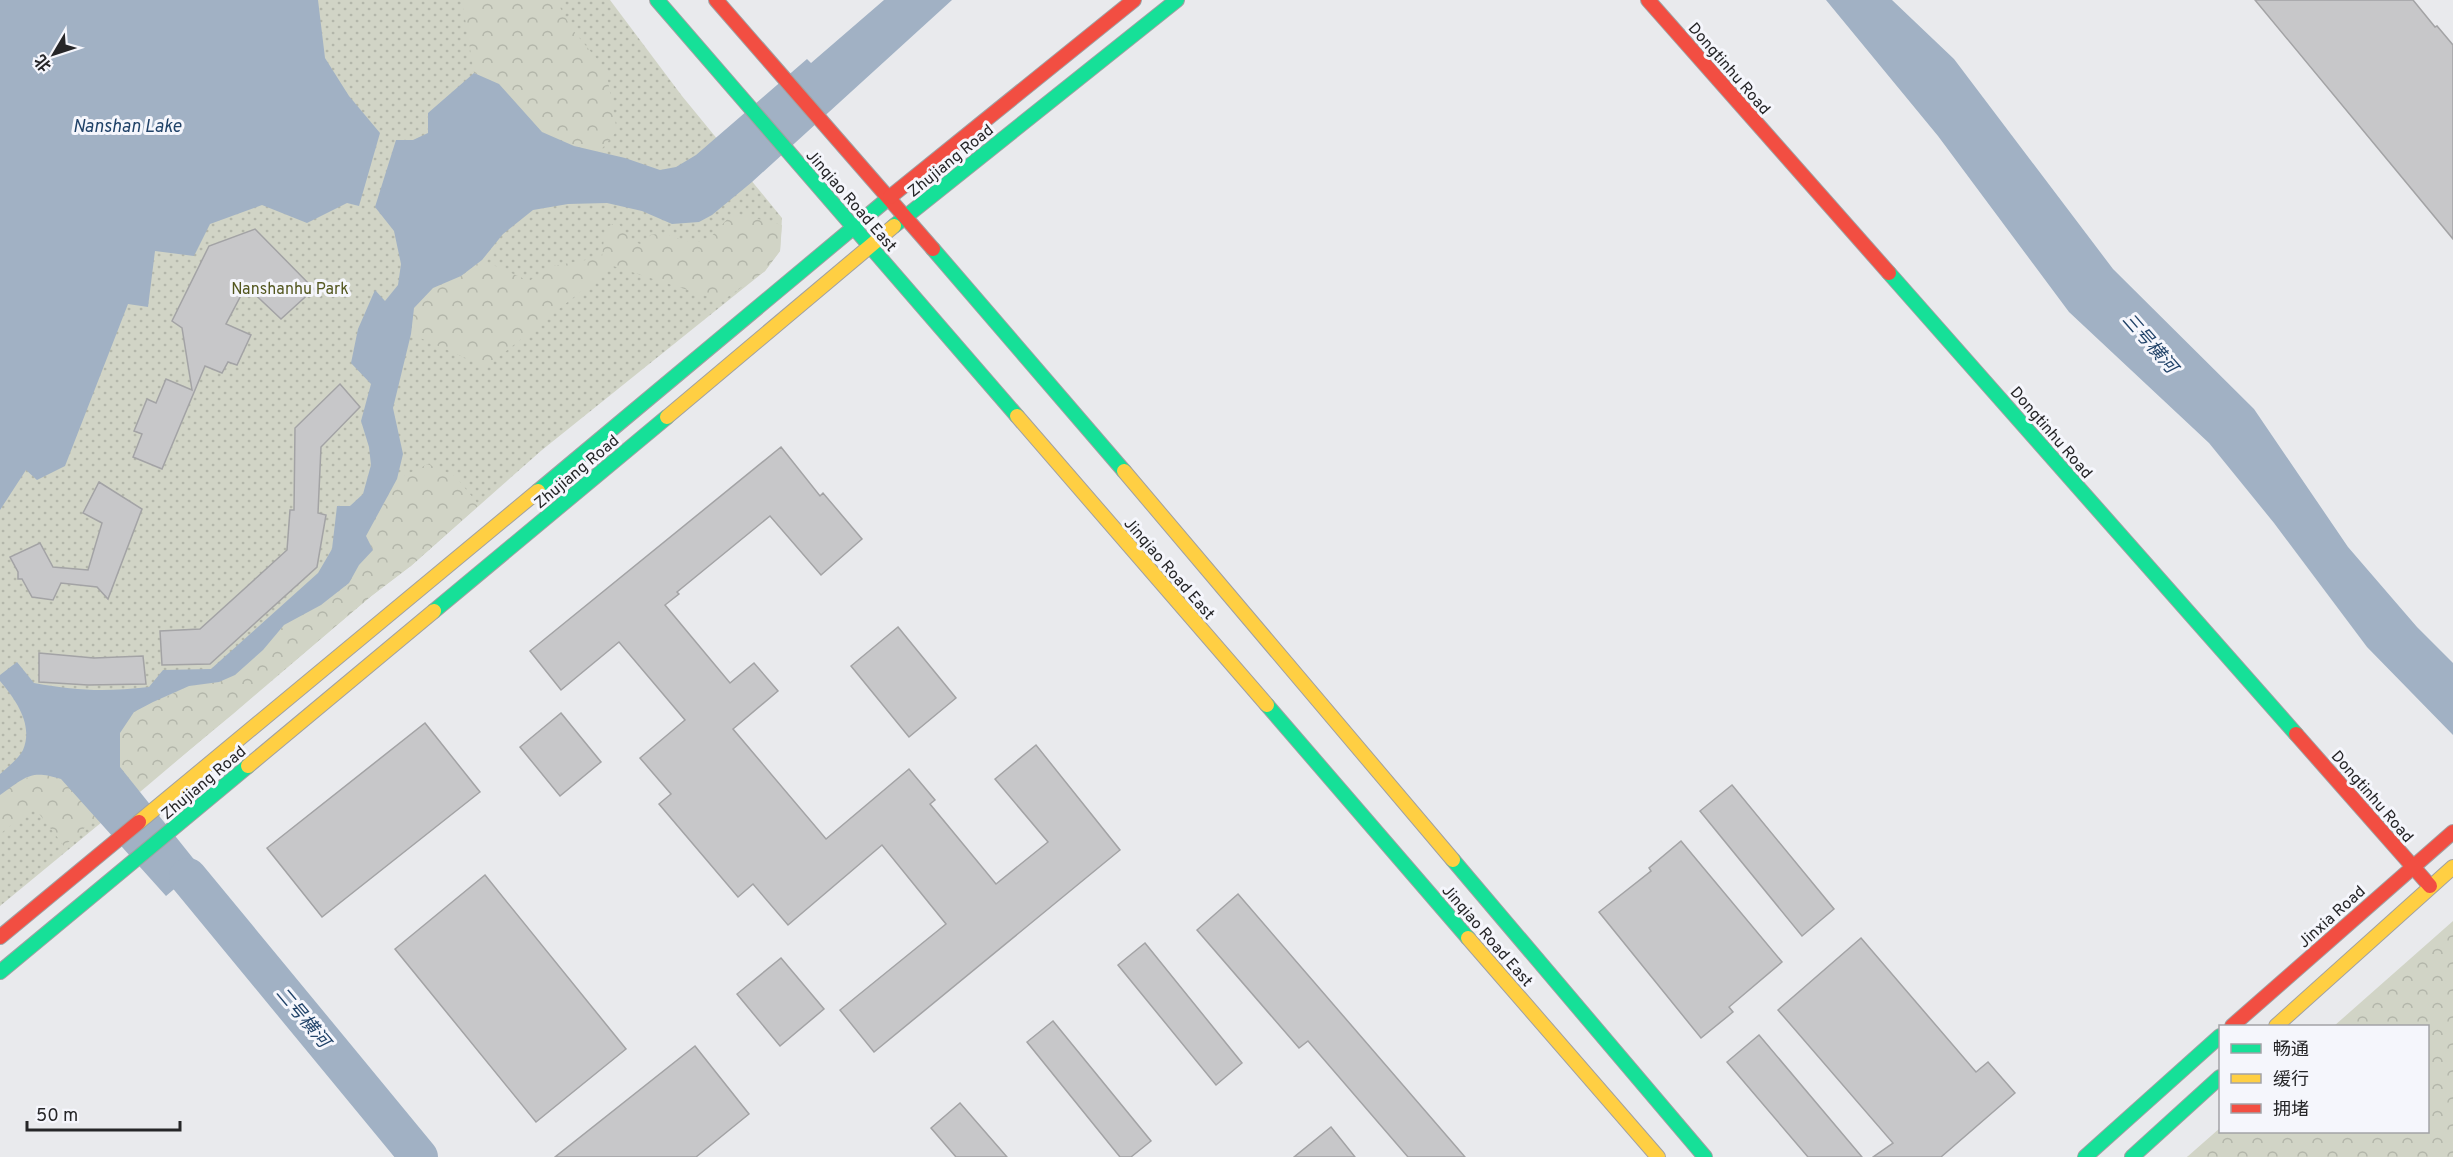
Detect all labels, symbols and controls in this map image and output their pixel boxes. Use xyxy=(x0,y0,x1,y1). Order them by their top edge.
street label: Dongtinhu Road xyxy=(1683,19,1774,119)
north arrow xyxy=(24,24,84,84)
text: 北 xyxy=(31,50,57,75)
water label: Nanshan Lake xyxy=(73,116,182,139)
street label: Zhujiang Road xyxy=(904,121,998,202)
street label: Jinqiao Road East xyxy=(801,146,900,256)
park label: Nanshanhu Park xyxy=(231,280,349,300)
water label: 三号横河 xyxy=(2117,309,2183,381)
street label: Dongtinhu Road xyxy=(2005,383,2096,483)
street label: Zhujiang Road xyxy=(531,431,624,514)
street label: Jinqiao Road East xyxy=(1119,514,1218,624)
street label: Zhujiang Road xyxy=(158,742,251,825)
street label: Dongtinhu Road xyxy=(2326,747,2417,847)
street label: Jinqiao Road East xyxy=(1437,881,1536,991)
street label: Jinxia Road xyxy=(2295,882,2370,953)
water label: 二号横河 xyxy=(270,983,336,1055)
legend xyxy=(2219,1025,2429,1133)
text: 畅通 xyxy=(2273,1039,2309,1062)
text: 缓行 xyxy=(2273,1069,2309,1092)
scale bar xyxy=(27,1094,180,1132)
text: 拥堵 xyxy=(2273,1099,2309,1122)
text: 50 m xyxy=(36,1105,78,1128)

